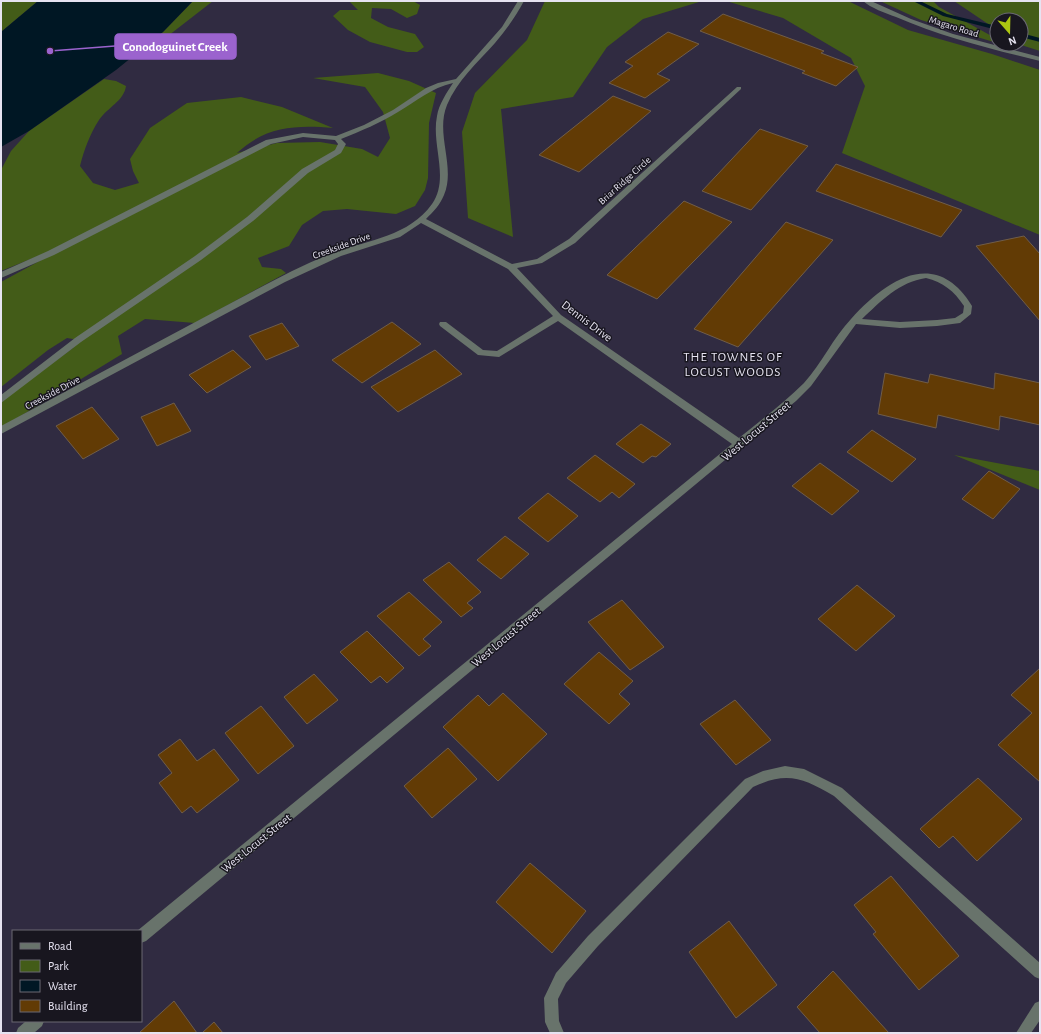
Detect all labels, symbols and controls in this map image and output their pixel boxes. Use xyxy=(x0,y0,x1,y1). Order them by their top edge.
north arrow xyxy=(989,12,1029,52)
street label: Magaro Road xyxy=(928,15,980,39)
callout: Conodoguinet Creek xyxy=(115,34,236,59)
text: N xyxy=(1007,34,1018,47)
text: Conodoguinet Creek xyxy=(122,41,228,54)
street label: Briar Ridge Circle xyxy=(597,155,653,207)
street label: Creekside Drive xyxy=(311,231,372,261)
street label: Dennis Drive xyxy=(559,298,615,344)
district label: THE TOWNES OF LOCUST WOODS xyxy=(683,351,783,379)
street label: Creekside Drive xyxy=(23,374,82,411)
street label: West Locust Street xyxy=(719,399,793,463)
street label: West Locust Street xyxy=(469,605,543,669)
street label: West Locust Street xyxy=(219,811,293,875)
legend xyxy=(12,930,142,1022)
text: Road xyxy=(48,940,72,952)
text: Park xyxy=(48,960,69,972)
text: Water xyxy=(48,980,77,992)
text: Building xyxy=(48,1000,88,1012)

